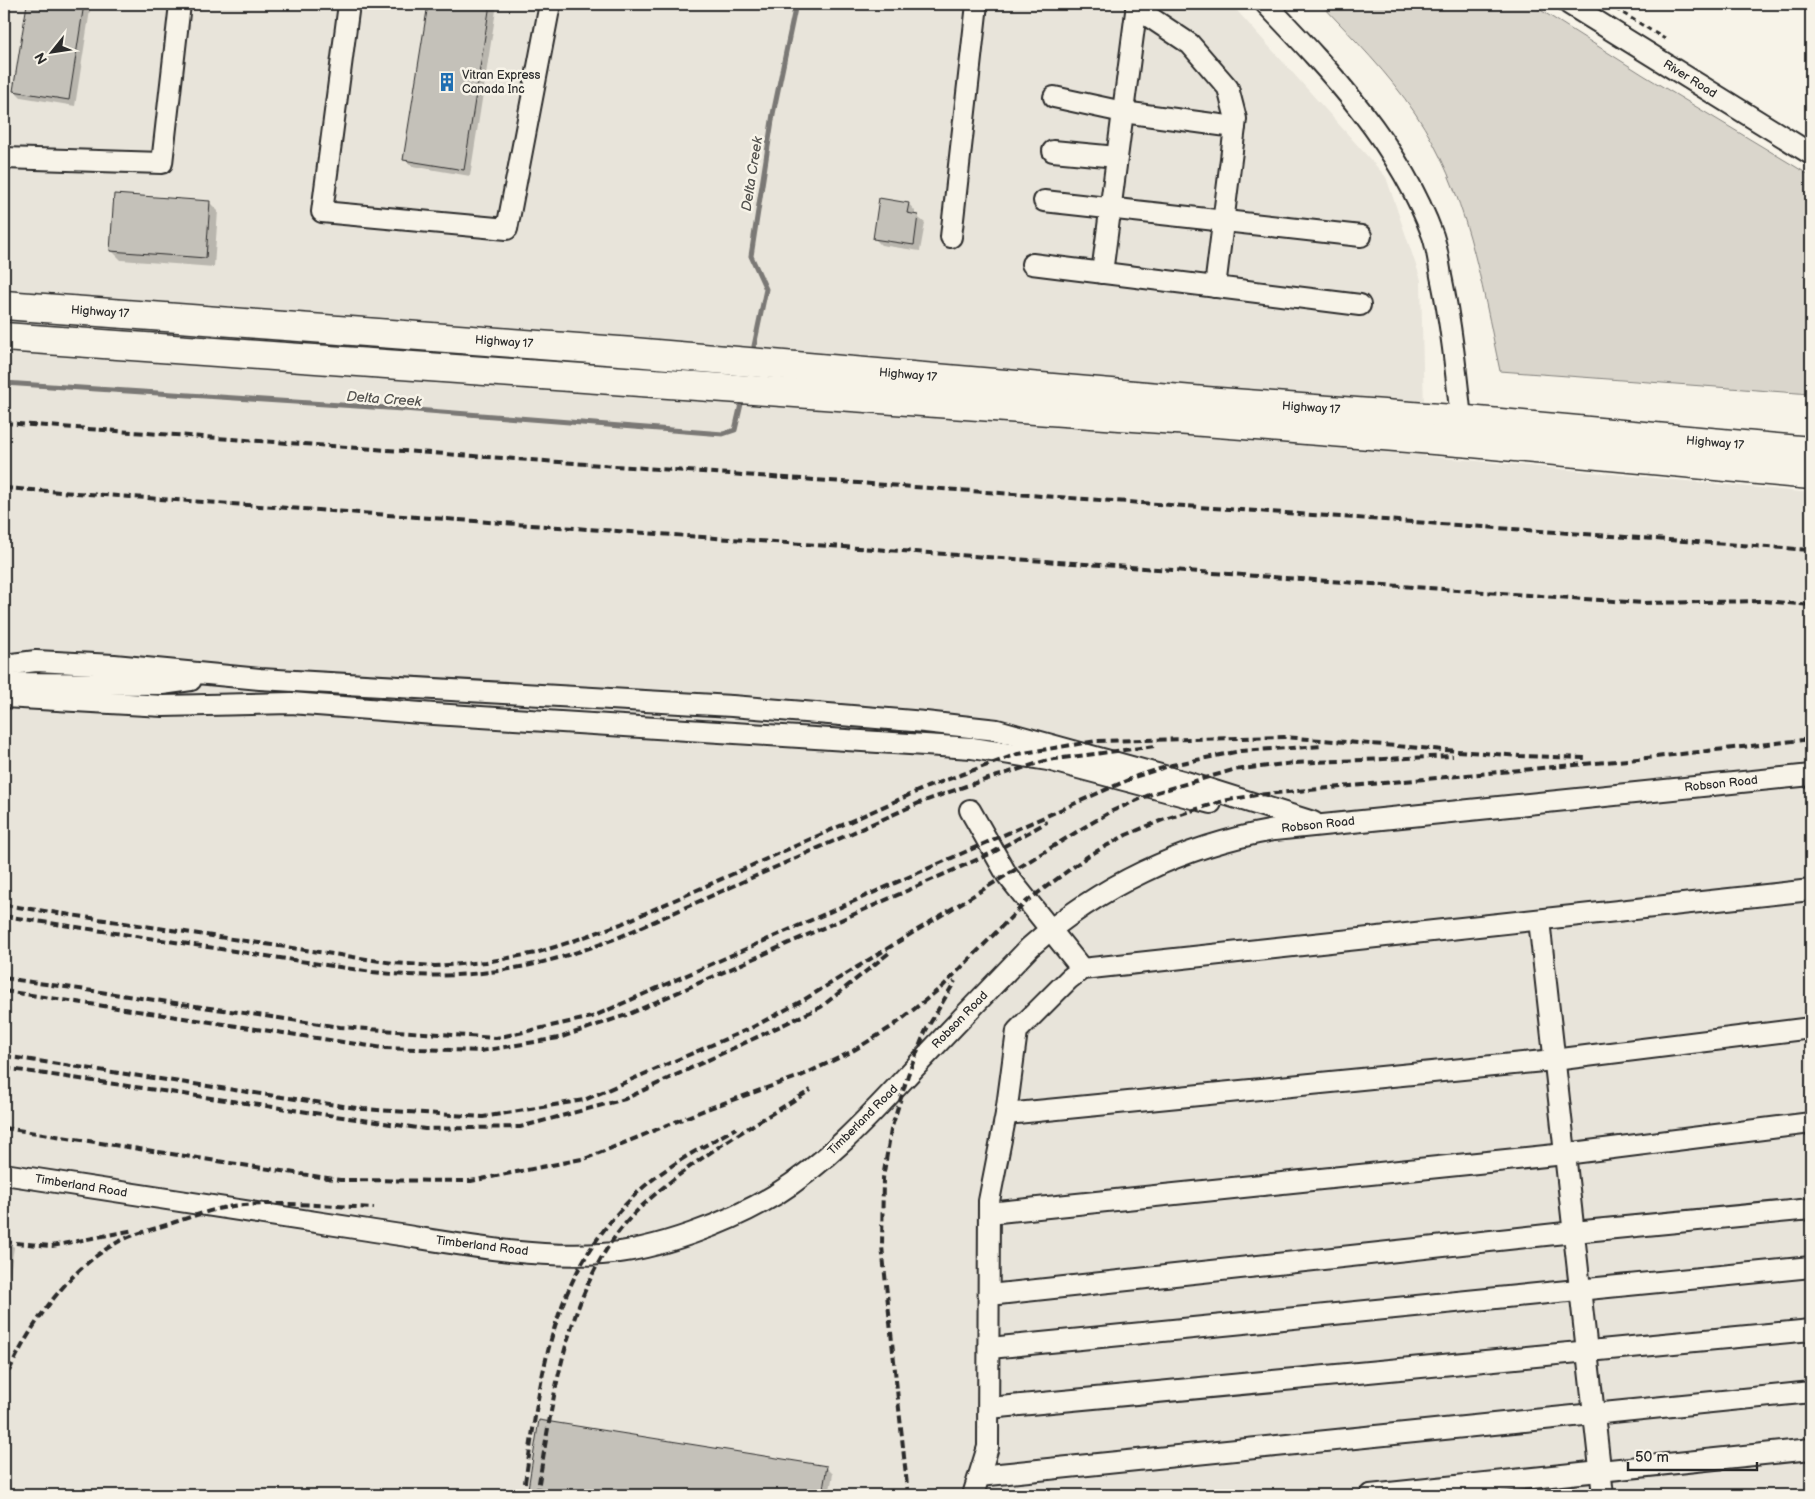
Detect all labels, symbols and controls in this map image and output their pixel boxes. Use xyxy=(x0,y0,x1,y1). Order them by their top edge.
north arrow xyxy=(28,28,78,78)
text: N xyxy=(31,49,51,67)
street label: River Road xyxy=(1660,57,1720,101)
place label: Vitran Express Canada Inc xyxy=(462,68,540,97)
building icon: Vitran Express Canada Inc xyxy=(436,71,458,93)
water label: Delta Creek xyxy=(738,134,766,212)
street label: Highway 17 xyxy=(70,302,130,322)
street label: Highway 17 xyxy=(474,332,534,352)
street label: Highway 17 xyxy=(878,365,938,385)
water label: Delta Creek xyxy=(346,388,423,410)
street label: Highway 17 xyxy=(1281,398,1341,418)
street label: Highway 17 xyxy=(1685,433,1745,453)
street label: Robson Road xyxy=(1683,773,1759,795)
street label: Robson Road xyxy=(1280,814,1356,836)
street label: Robson Road xyxy=(929,988,991,1052)
street label: Timberland Road xyxy=(825,1082,901,1158)
street label: Timberland Road xyxy=(34,1171,128,1201)
street label: Timberland Road xyxy=(435,1233,529,1259)
scale bar xyxy=(1628,1439,1756,1471)
text: 50 m xyxy=(1635,1448,1669,1467)

